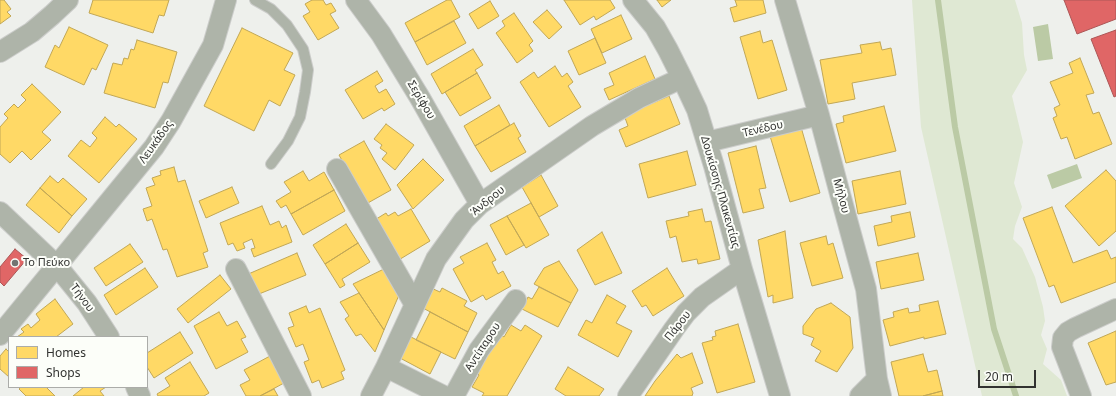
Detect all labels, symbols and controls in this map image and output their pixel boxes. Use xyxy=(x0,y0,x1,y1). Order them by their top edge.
street label: Σερίφου xyxy=(404,78,438,122)
street label: Λευκάδος xyxy=(136,118,176,166)
street label: Τενέδου xyxy=(742,118,784,140)
street label: Δουκίσσης Πλακεντίας xyxy=(698,134,742,250)
street label: Μήλου xyxy=(830,177,852,215)
street label: Άνδρου xyxy=(468,183,508,219)
place label: Το Πεύκο xyxy=(23,256,70,270)
marker: Το Πεύκο xyxy=(10,258,20,268)
street label: Τήνου xyxy=(67,281,97,315)
street label: Πάρου xyxy=(662,308,694,344)
street label: Αντίπαρου xyxy=(462,320,504,374)
legend xyxy=(8,336,148,388)
text: Homes xyxy=(46,344,86,361)
scale bar xyxy=(980,362,1038,388)
text: Shops xyxy=(46,364,80,381)
text: 20 m xyxy=(985,368,1013,385)

